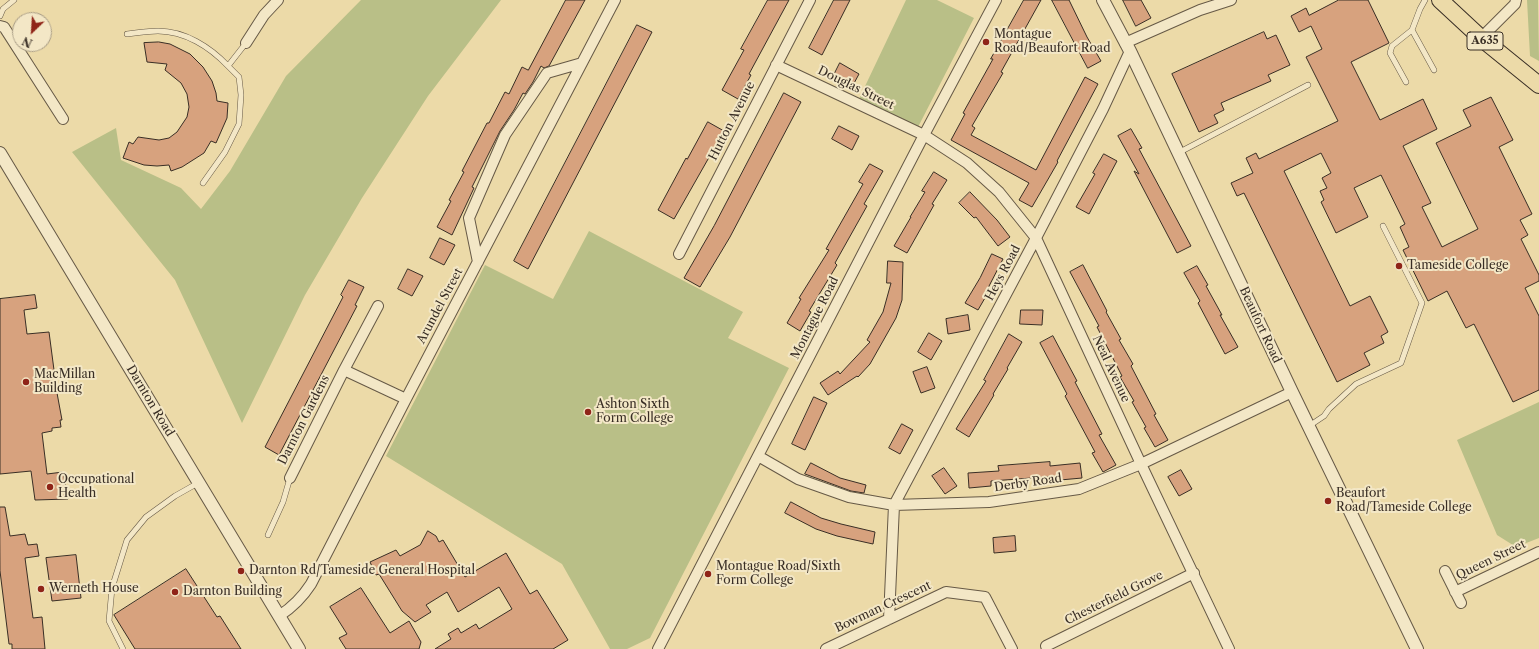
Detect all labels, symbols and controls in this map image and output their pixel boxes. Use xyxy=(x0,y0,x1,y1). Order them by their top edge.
north arrow xyxy=(12,12,52,52)
place label: Montague Road/Beaufort Road xyxy=(994,28,1110,56)
road number: A635 xyxy=(1467,32,1503,50)
text: N xyxy=(20,34,35,50)
marker: Montague Road/Beaufort Road xyxy=(981,37,991,47)
street label: Douglas Street xyxy=(815,63,897,113)
street label: Hutton Avenue xyxy=(706,79,758,163)
street label: Heys Road xyxy=(982,243,1024,303)
place label: Tameside College xyxy=(1407,259,1509,273)
marker: Tameside College xyxy=(1394,261,1404,271)
street label: Arundel Street xyxy=(414,266,466,346)
street label: Montague Road xyxy=(788,274,842,362)
street label: Beaufort Road xyxy=(1236,285,1284,365)
street label: Neal Avenue xyxy=(1089,333,1133,405)
street label: Darnton Road xyxy=(123,363,177,439)
place label: MacMillan Building xyxy=(34,368,95,396)
street label: Darnton Gardens xyxy=(275,373,333,467)
marker: MacMillan Building xyxy=(21,377,31,387)
place label: Ashton Sixth Form College xyxy=(596,398,674,426)
marker: Ashton Sixth Form College xyxy=(583,407,593,417)
street label: Derby Road xyxy=(993,471,1063,495)
place label: Occupational Health xyxy=(58,473,134,501)
marker: Occupational Health xyxy=(45,482,55,492)
place label: Beaufort Road/Tameside College xyxy=(1336,487,1472,515)
marker: Beaufort Road/Tameside College xyxy=(1323,496,1333,506)
street label: Queen Street xyxy=(1454,537,1528,583)
place label: Montague Road/Sixth Form College xyxy=(716,560,841,588)
place label: Darnton Rd/Tameside General Hospital xyxy=(249,564,475,578)
marker: Darnton Rd/Tameside General Hospital xyxy=(236,566,246,576)
street label: Chesterfield Grove xyxy=(1063,568,1165,628)
marker: Montague Road/Sixth Form College xyxy=(703,569,713,579)
street label: Bowman Crescent xyxy=(833,578,933,636)
place label: Werneth House xyxy=(49,582,139,596)
marker: Werneth House xyxy=(36,584,46,594)
place label: Darnton Building xyxy=(183,585,282,599)
marker: Darnton Building xyxy=(170,587,180,597)

